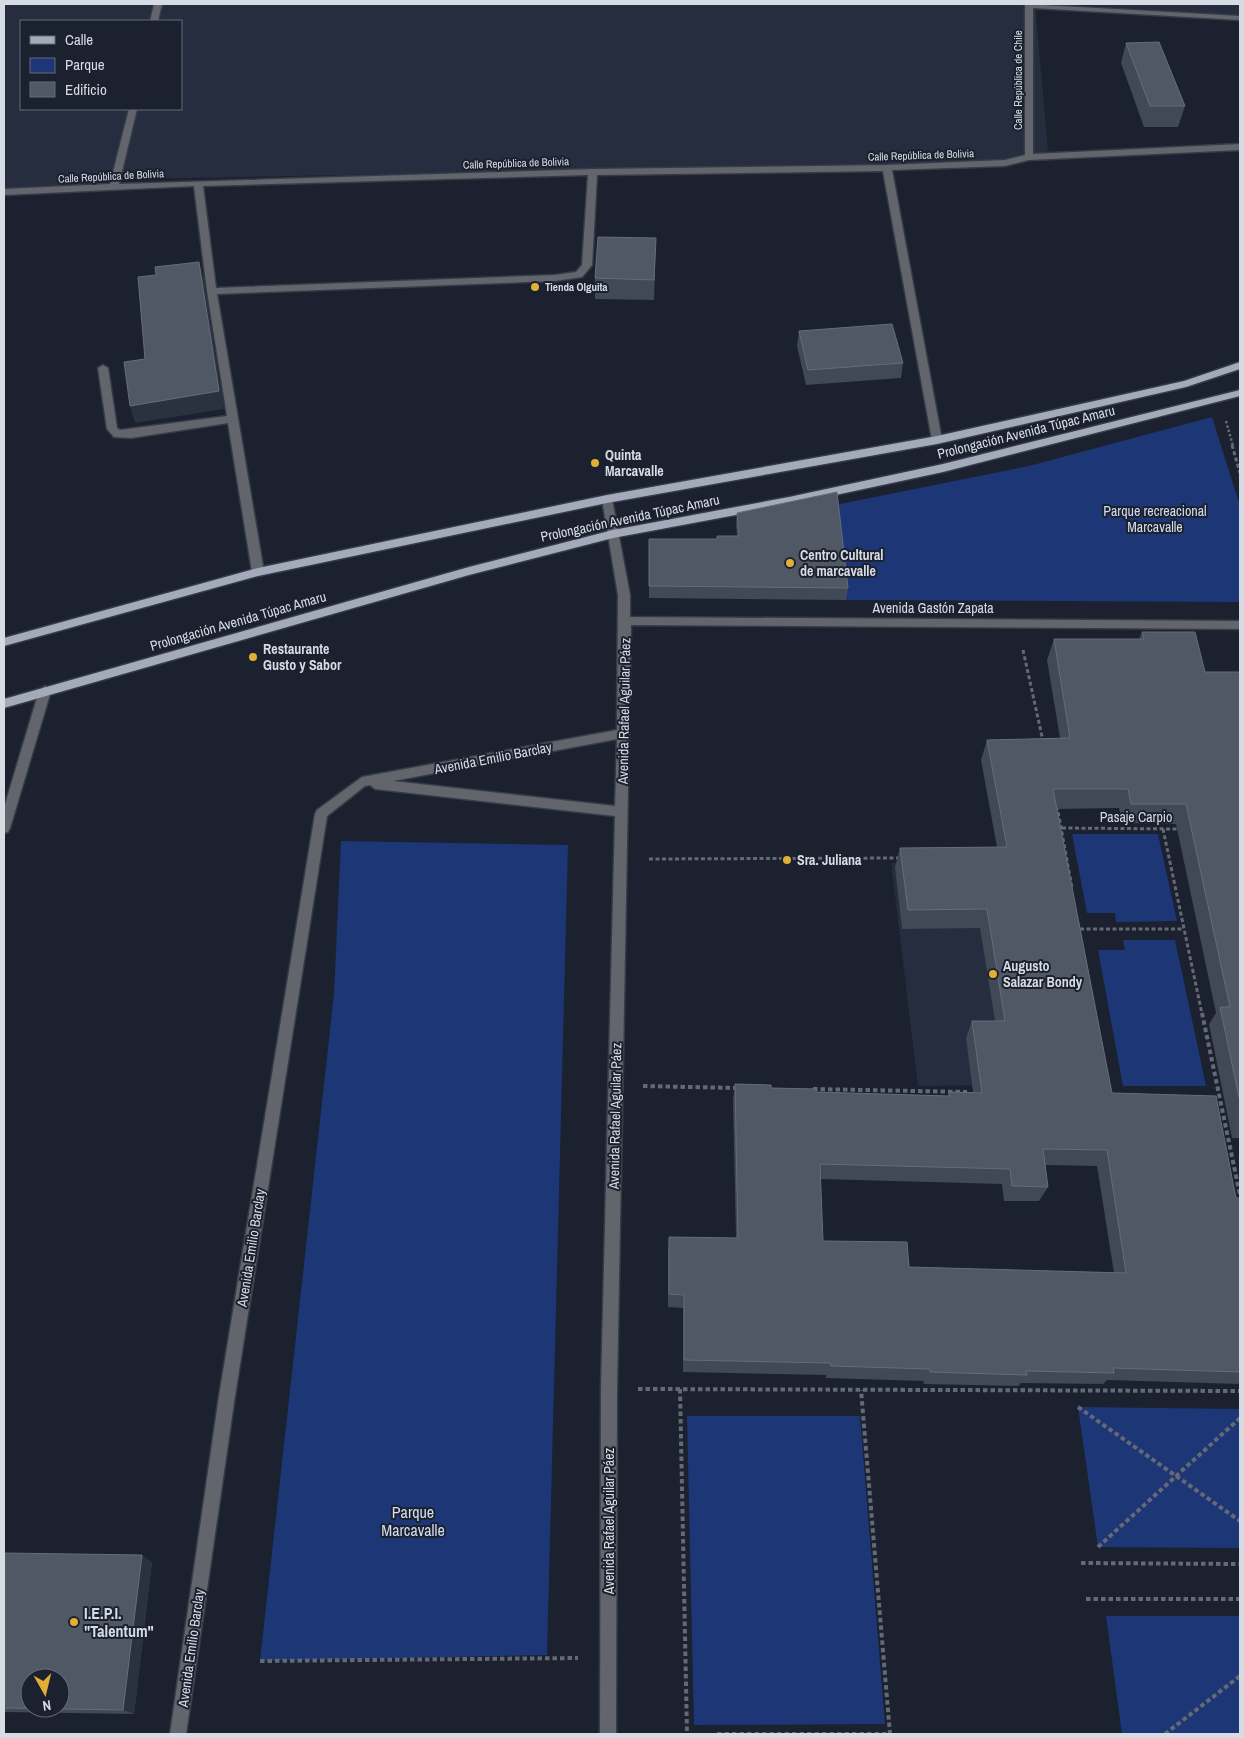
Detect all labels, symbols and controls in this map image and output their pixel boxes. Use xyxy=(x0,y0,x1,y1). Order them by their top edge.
legend xyxy=(20,20,182,110)
text: Calle xyxy=(65,29,93,50)
street label: Calle República de Chile xyxy=(1011,30,1025,130)
text: Parque xyxy=(65,54,105,75)
text: Edificio xyxy=(65,79,107,100)
street label: Calle República de Bolivia xyxy=(868,146,974,164)
street label: Calle República de Bolivia xyxy=(463,154,569,172)
street label: Calle República de Bolivia xyxy=(58,166,164,186)
place label: Tienda Olguita xyxy=(545,280,608,294)
marker: Tienda Olguita xyxy=(529,281,541,293)
street label: Prolongación Avenida Túpac Amaru xyxy=(935,401,1117,463)
place label: Quinta Marcavalle xyxy=(605,446,664,480)
marker: Quinta Marcavalle xyxy=(589,457,601,469)
street label: Prolongación Avenida Túpac Amaru xyxy=(539,490,721,546)
park label: Parque recreacional Marcavalle xyxy=(1103,502,1207,536)
place label: Centro Cultural de marcavalle xyxy=(800,546,884,580)
marker: Centro Cultural de marcavalle xyxy=(784,557,796,569)
street label: Prolongación Avenida Túpac Amaru xyxy=(148,587,328,655)
street label: Avenida Gastón Zapata xyxy=(871,599,994,617)
street label: Avenida Rafael Aguilar Páez xyxy=(614,637,634,785)
place label: Restaurante Gusto y Sabor xyxy=(263,640,342,674)
marker: Restaurante Gusto y Sabor xyxy=(247,651,259,663)
street label: Avenida Emilio Barclay xyxy=(432,738,553,778)
street label: Pasaje Carpio xyxy=(1100,808,1172,826)
place label: Sra. Juliana xyxy=(797,851,862,869)
marker: Sra. Juliana xyxy=(781,854,793,866)
place label: Augusto Salazar Bondy xyxy=(1003,957,1083,991)
marker: Augusto Salazar Bondy xyxy=(987,968,999,980)
street label: Avenida Rafael Aguilar Páez xyxy=(605,1042,625,1190)
street label: Avenida Emilio Barclay xyxy=(233,1188,269,1309)
street label: Avenida Rafael Aguilar Páez xyxy=(600,1447,618,1595)
park label: Parque Marcavalle xyxy=(381,1501,445,1541)
street label: Avenida Emilio Barclay xyxy=(174,1588,208,1709)
place label: I.E.P.I. "Talentum" xyxy=(84,1602,154,1642)
marker: I.E.P.I. "Talentum" xyxy=(68,1616,80,1628)
north arrow xyxy=(20,1668,70,1718)
text: N xyxy=(41,1696,52,1715)

